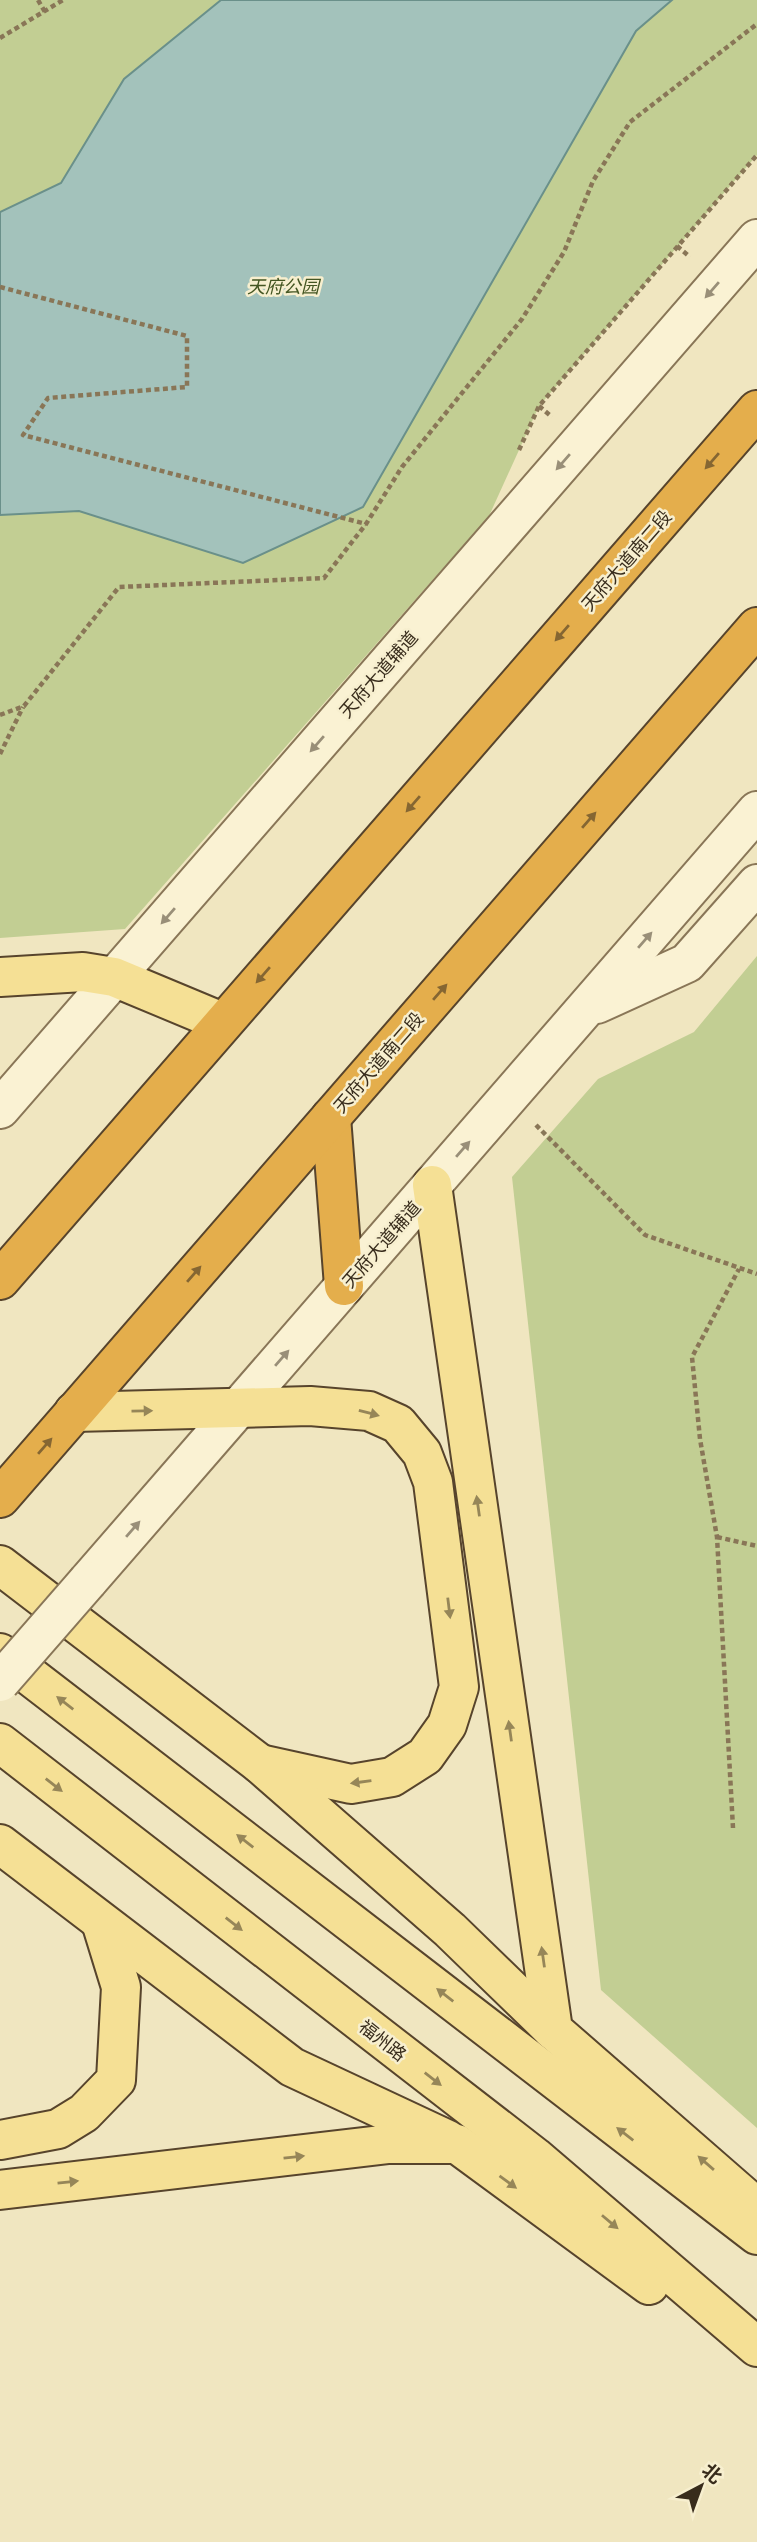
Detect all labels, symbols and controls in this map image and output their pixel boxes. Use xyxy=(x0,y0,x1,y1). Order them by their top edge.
park label: 天府公园 xyxy=(247,274,322,298)
one-way arrow xyxy=(705,282,720,299)
one-way arrow xyxy=(704,452,720,470)
one-way arrow xyxy=(555,453,571,471)
street label: 天府大道南二段 xyxy=(576,505,676,615)
one-way arrow xyxy=(555,624,570,641)
street label: 天府大道辅道 xyxy=(334,625,422,723)
one-way arrow xyxy=(310,736,325,753)
one-way arrow xyxy=(405,795,421,813)
one-way arrow xyxy=(581,811,597,829)
one-way arrow xyxy=(160,907,176,925)
one-way arrow xyxy=(637,932,652,949)
one-way arrow xyxy=(255,966,271,984)
one-way arrow xyxy=(432,983,448,1001)
street label: 天府大道南二段 xyxy=(328,1007,428,1117)
one-way arrow xyxy=(455,1140,471,1158)
street label: 天府大道辅道 xyxy=(337,1195,425,1293)
one-way arrow xyxy=(186,1266,201,1283)
one-way arrow xyxy=(274,1349,289,1366)
one-way arrow xyxy=(132,1405,154,1416)
one-way arrow xyxy=(358,1408,380,1419)
one-way arrow xyxy=(37,1437,53,1455)
one-way arrow xyxy=(472,1495,483,1517)
one-way arrow xyxy=(125,1521,140,1538)
one-way arrow xyxy=(444,1598,455,1620)
one-way arrow xyxy=(56,1695,74,1710)
one-way arrow xyxy=(505,1720,516,1742)
one-way arrow xyxy=(45,1777,63,1791)
one-way arrow xyxy=(350,1777,372,1788)
one-way arrow xyxy=(236,1835,254,1849)
one-way arrow xyxy=(224,1917,242,1932)
one-way arrow xyxy=(537,1946,548,1968)
one-way arrow xyxy=(436,1988,454,2002)
street label: 福州路 xyxy=(354,2014,412,2066)
one-way arrow xyxy=(424,2071,442,2085)
one-way arrow xyxy=(616,2127,634,2141)
one-way arrow xyxy=(283,2151,305,2162)
one-way arrow xyxy=(697,2156,714,2171)
one-way arrow xyxy=(499,2175,517,2189)
one-way arrow xyxy=(57,2177,79,2188)
one-way arrow xyxy=(600,2214,618,2229)
north arrow xyxy=(666,2451,736,2521)
text: 北 xyxy=(696,2457,728,2489)

